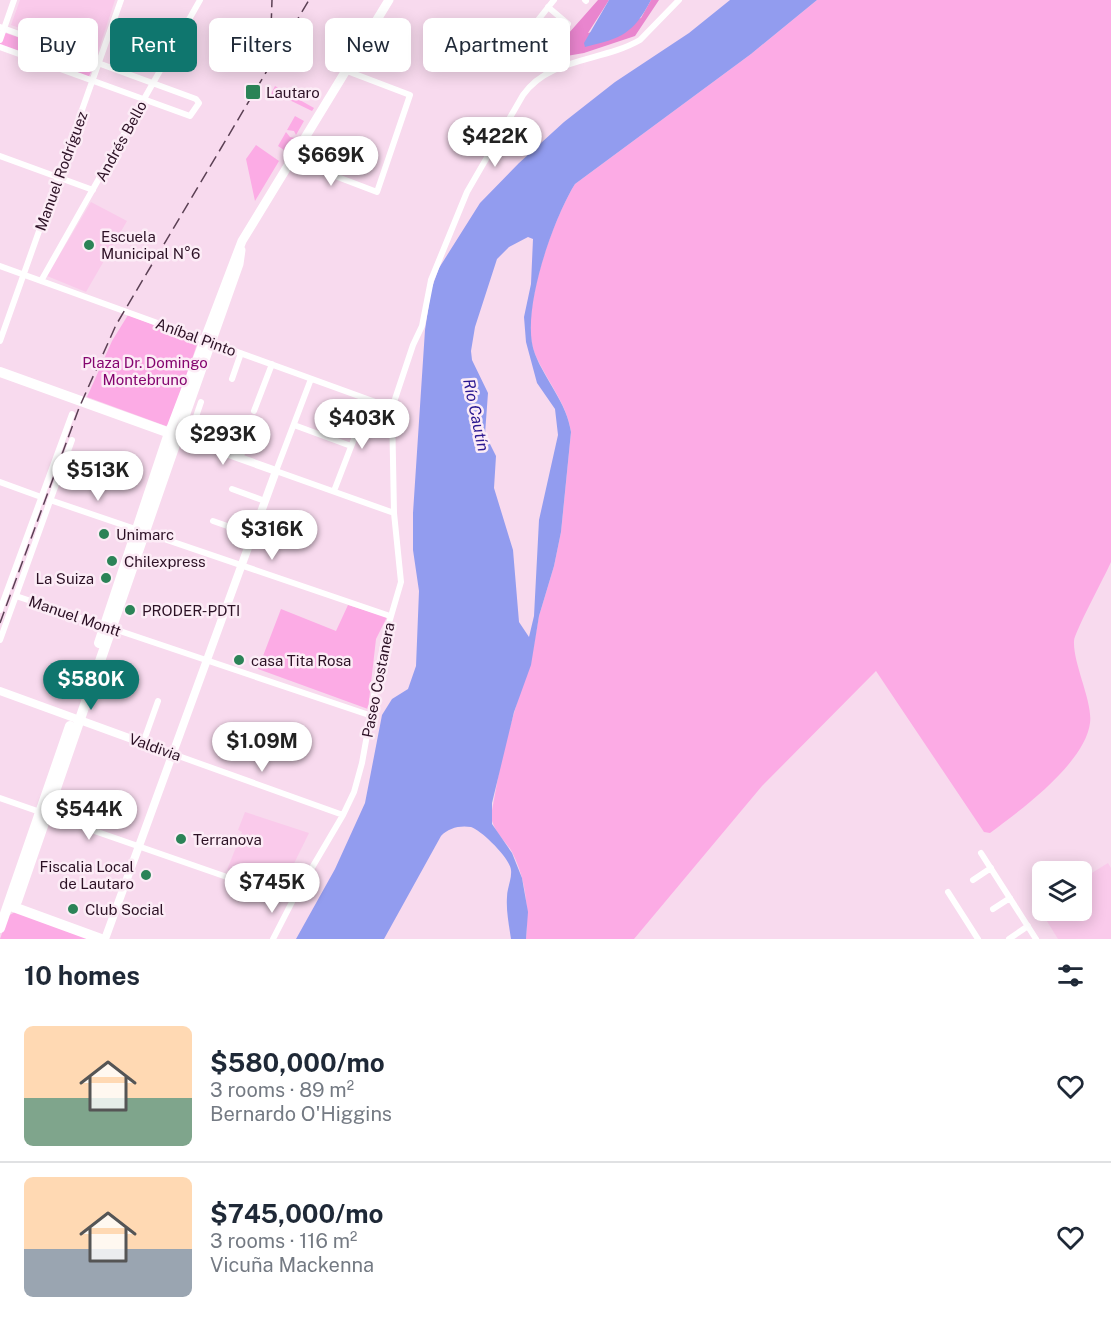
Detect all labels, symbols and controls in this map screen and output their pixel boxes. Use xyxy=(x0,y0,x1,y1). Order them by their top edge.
chip: Buy xyxy=(18,18,98,72)
chip: Rent xyxy=(110,18,197,72)
chip: Filters xyxy=(209,18,313,72)
chip: New xyxy=(325,18,411,72)
chip: Apartment xyxy=(423,18,570,72)
marker: Lautaro xyxy=(244,83,262,101)
place label: Lautaro xyxy=(266,84,320,101)
street label: Andrés Bello xyxy=(92,98,150,184)
street label: Manuel Rodríguez xyxy=(31,109,91,233)
pin: $422K xyxy=(453,117,537,168)
text: $422K xyxy=(462,124,528,148)
pin: $669K xyxy=(289,136,373,187)
text: $669K xyxy=(297,143,365,167)
place label: Escuela Municipal N°6 xyxy=(101,228,200,262)
marker: Escuela Municipal N°6 xyxy=(82,238,96,252)
street label: Aníbal Pinto xyxy=(154,315,238,359)
park label: Plaza Dr. Domingo Montebruno xyxy=(82,354,208,388)
water label: Río Cautín xyxy=(459,377,493,453)
pin: $403K xyxy=(320,399,404,450)
text: $403K xyxy=(328,406,396,430)
pin: $293K xyxy=(181,415,265,466)
text: $293K xyxy=(189,422,257,446)
pin: $513K xyxy=(56,451,140,502)
text: $513K xyxy=(66,458,130,482)
pin: $316K xyxy=(230,510,314,561)
text: $316K xyxy=(240,517,304,541)
place label: Unimarc xyxy=(116,526,174,543)
marker: Unimarc xyxy=(97,527,111,541)
place label: Chilexpress xyxy=(124,553,206,570)
marker: Chilexpress xyxy=(105,554,119,568)
place label: La Suiza xyxy=(35,570,94,587)
marker: La Suiza xyxy=(99,571,113,585)
street label: Manuel Montt xyxy=(27,592,124,640)
place label: PRODER-PDTI xyxy=(142,602,240,619)
marker: PRODER-PDTI xyxy=(123,603,137,617)
street label: Paseo Costanera xyxy=(358,621,398,739)
place label: casa Tita Rosa xyxy=(251,652,351,669)
marker: casa Tita Rosa xyxy=(232,653,246,667)
pin: $580K xyxy=(49,660,133,711)
text: $580K xyxy=(57,667,125,691)
pin: $1.09M xyxy=(213,722,311,773)
text: $1.09M xyxy=(226,729,298,753)
street label: Valdivia xyxy=(127,730,183,764)
pin: $544K xyxy=(47,790,131,841)
text: $544K xyxy=(55,797,123,821)
place label: Terranova xyxy=(193,831,262,848)
marker: Terranova xyxy=(174,832,188,846)
place label: Fiscalia Local de Lautaro xyxy=(40,858,134,892)
map controls xyxy=(1032,861,1092,921)
button: layers xyxy=(1032,861,1092,921)
pin: $745K xyxy=(230,863,314,914)
marker: Fiscalia Local de Lautaro xyxy=(139,868,153,882)
text: $745K xyxy=(239,870,305,894)
place label: Club Social xyxy=(85,901,164,918)
marker: Club Social xyxy=(66,902,80,916)
icon: filters xyxy=(1054,959,1087,992)
text: 10 homes xyxy=(24,960,140,991)
text: $580,000/mo xyxy=(210,1047,385,1078)
icon: home xyxy=(72,1050,144,1122)
icon: heart xyxy=(1054,1070,1087,1103)
text: 3 rooms · 89 m² xyxy=(210,1078,354,1102)
text: Bernardo O'Higgins xyxy=(210,1102,392,1126)
text: $745,000/mo xyxy=(210,1198,383,1229)
icon: home xyxy=(72,1201,144,1273)
icon: heart xyxy=(1054,1221,1087,1254)
text: 3 rooms · 116 m² xyxy=(210,1229,357,1253)
text: Vicuña Mackenna xyxy=(210,1253,374,1277)

